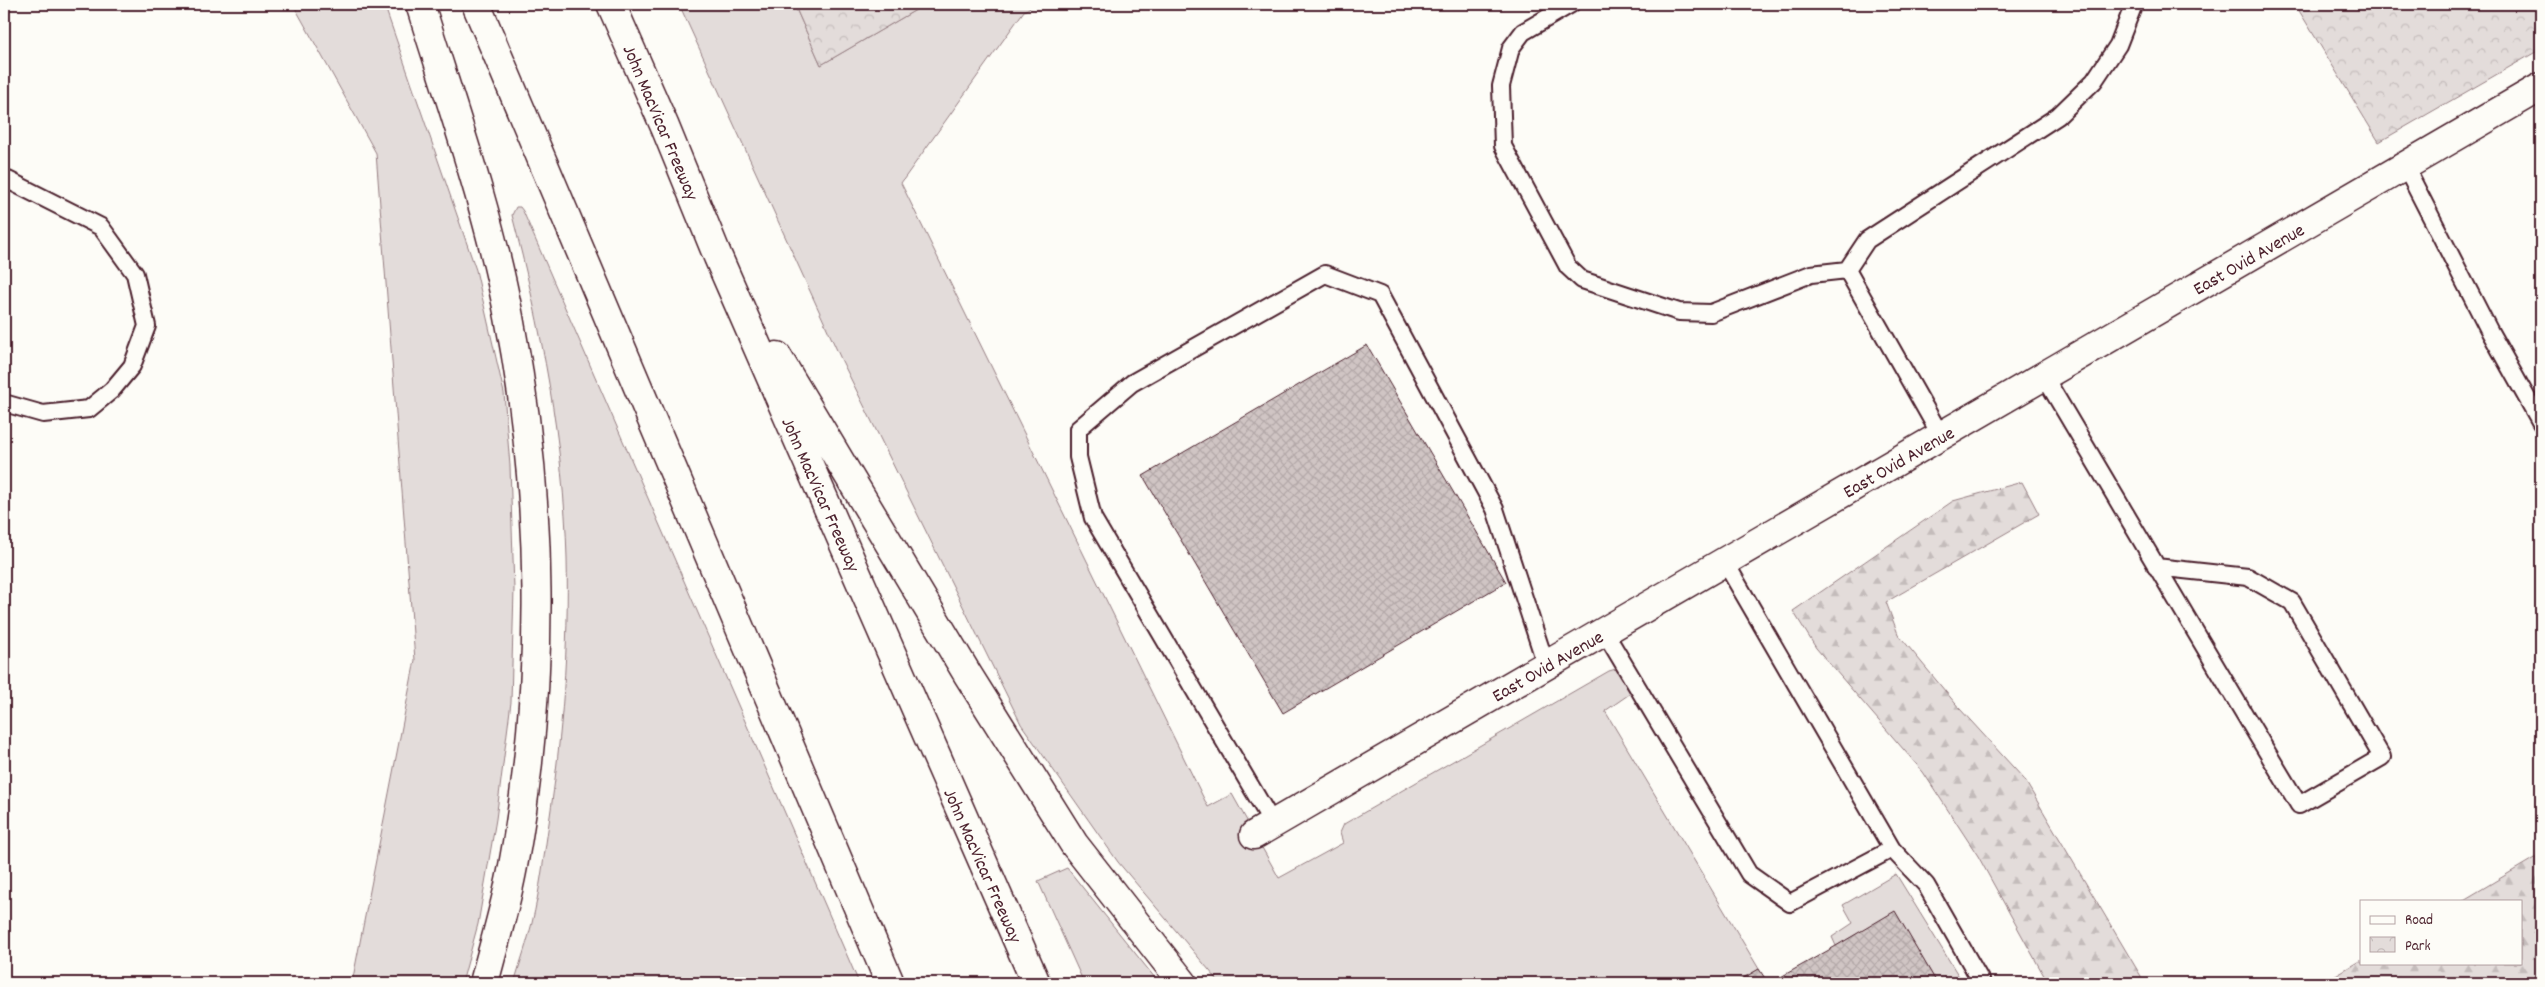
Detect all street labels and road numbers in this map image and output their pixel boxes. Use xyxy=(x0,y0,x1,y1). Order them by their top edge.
street label: John MacVicar Freeway xyxy=(614,41,704,206)
street label: East Ovid Avenue xyxy=(2189,218,2310,304)
street label: John MacVicar Freeway xyxy=(773,414,865,577)
street label: East Ovid Avenue xyxy=(1839,421,1960,507)
street label: East Ovid Avenue xyxy=(1488,625,1609,711)
street label: John MacVicar Freeway xyxy=(935,785,1027,948)

